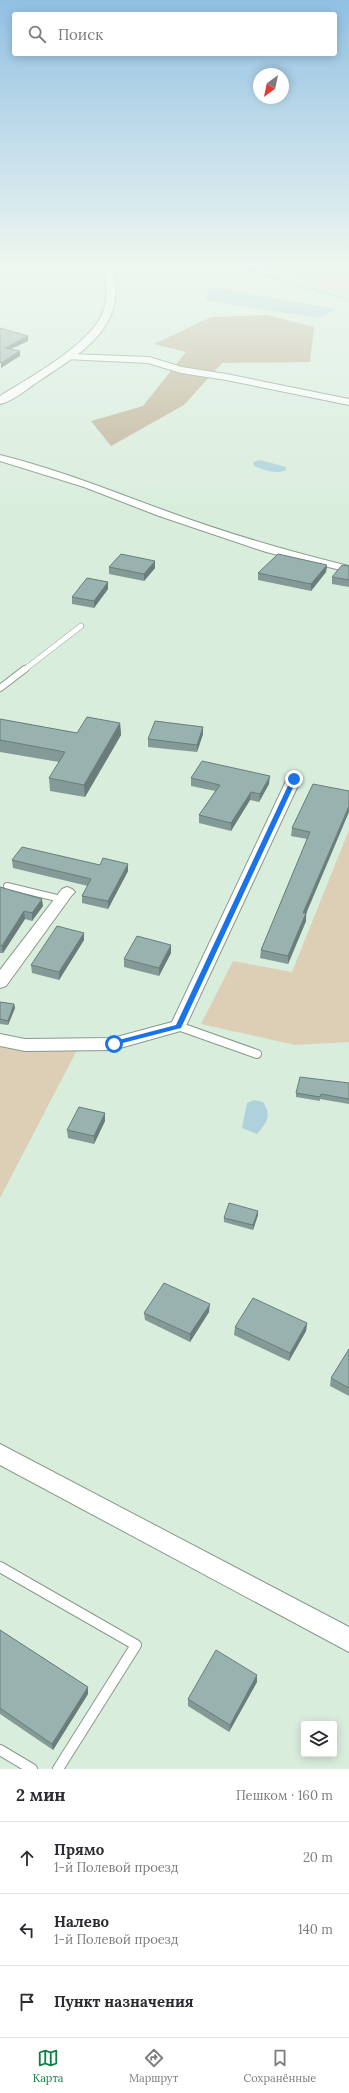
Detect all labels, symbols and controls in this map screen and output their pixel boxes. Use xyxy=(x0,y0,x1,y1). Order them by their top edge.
search box xyxy=(12,12,337,56)
icon: search xyxy=(26,23,48,45)
text: Поиск xyxy=(58,25,103,44)
north arrow xyxy=(253,68,289,104)
route end xyxy=(285,770,303,788)
route start xyxy=(105,1035,123,1053)
map controls xyxy=(301,1721,337,1757)
button: layers xyxy=(301,1721,337,1757)
text: 2 мин xyxy=(16,1784,66,1806)
text: Пешком · 160 m xyxy=(236,1787,333,1804)
text: Прямо xyxy=(54,1840,104,1859)
icon: ahead xyxy=(16,1847,38,1869)
text: 20 m xyxy=(303,1849,333,1866)
text: 1-й Полевой проезд xyxy=(54,1859,178,1876)
text: Налево xyxy=(54,1912,109,1931)
icon: left xyxy=(16,1919,38,1941)
text: 140 m xyxy=(298,1921,333,1938)
text: 1-й Полевой проезд xyxy=(54,1931,178,1948)
icon: arrive xyxy=(16,1991,38,2013)
text: Пункт назначения xyxy=(54,1992,194,2011)
tab: Карта xyxy=(33,2047,64,2085)
tab: Маршрут xyxy=(129,2047,178,2085)
tab: Сохранённые xyxy=(243,2047,316,2085)

